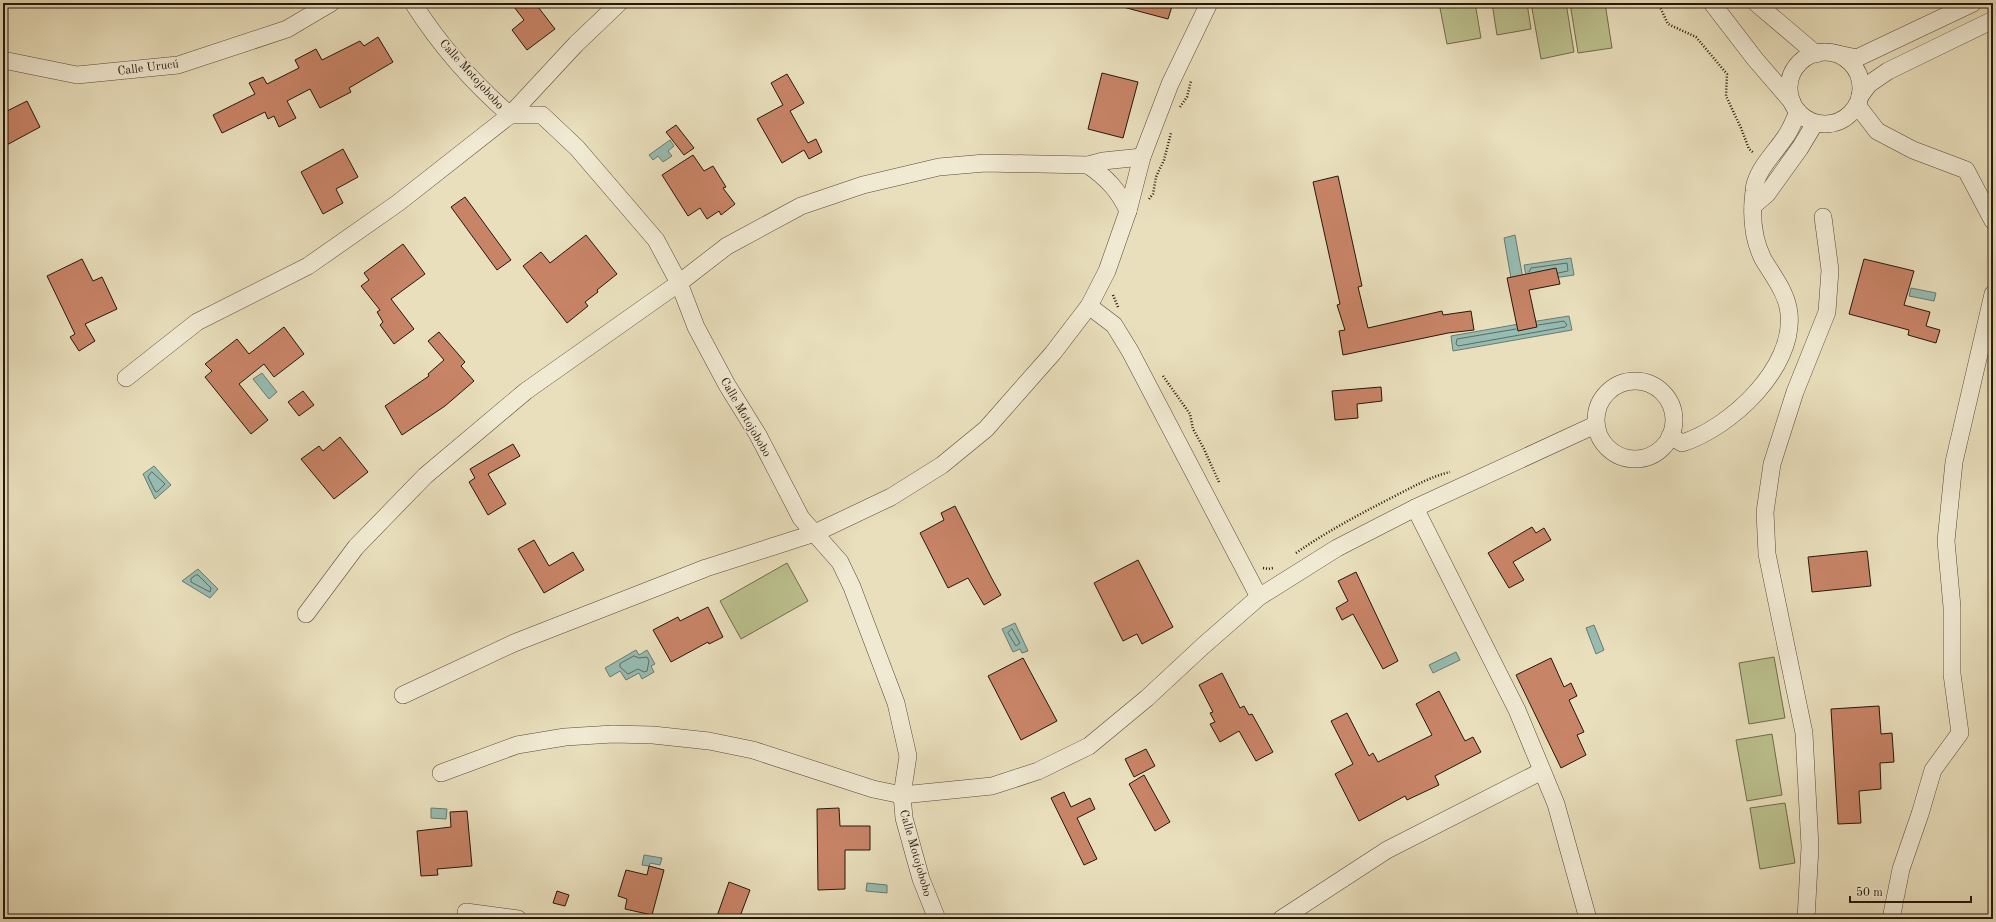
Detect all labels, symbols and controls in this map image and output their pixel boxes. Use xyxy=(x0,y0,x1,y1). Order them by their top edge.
street label: Calle Motojobobo xyxy=(437,37,506,112)
street label: Calle Urucú xyxy=(117,58,180,78)
street label: Calle Motojobobo xyxy=(718,376,773,459)
street label: Calle Motojobobo xyxy=(897,809,933,898)
scale bar xyxy=(1850,878,1971,904)
text: 50 m xyxy=(1856,886,1883,899)

